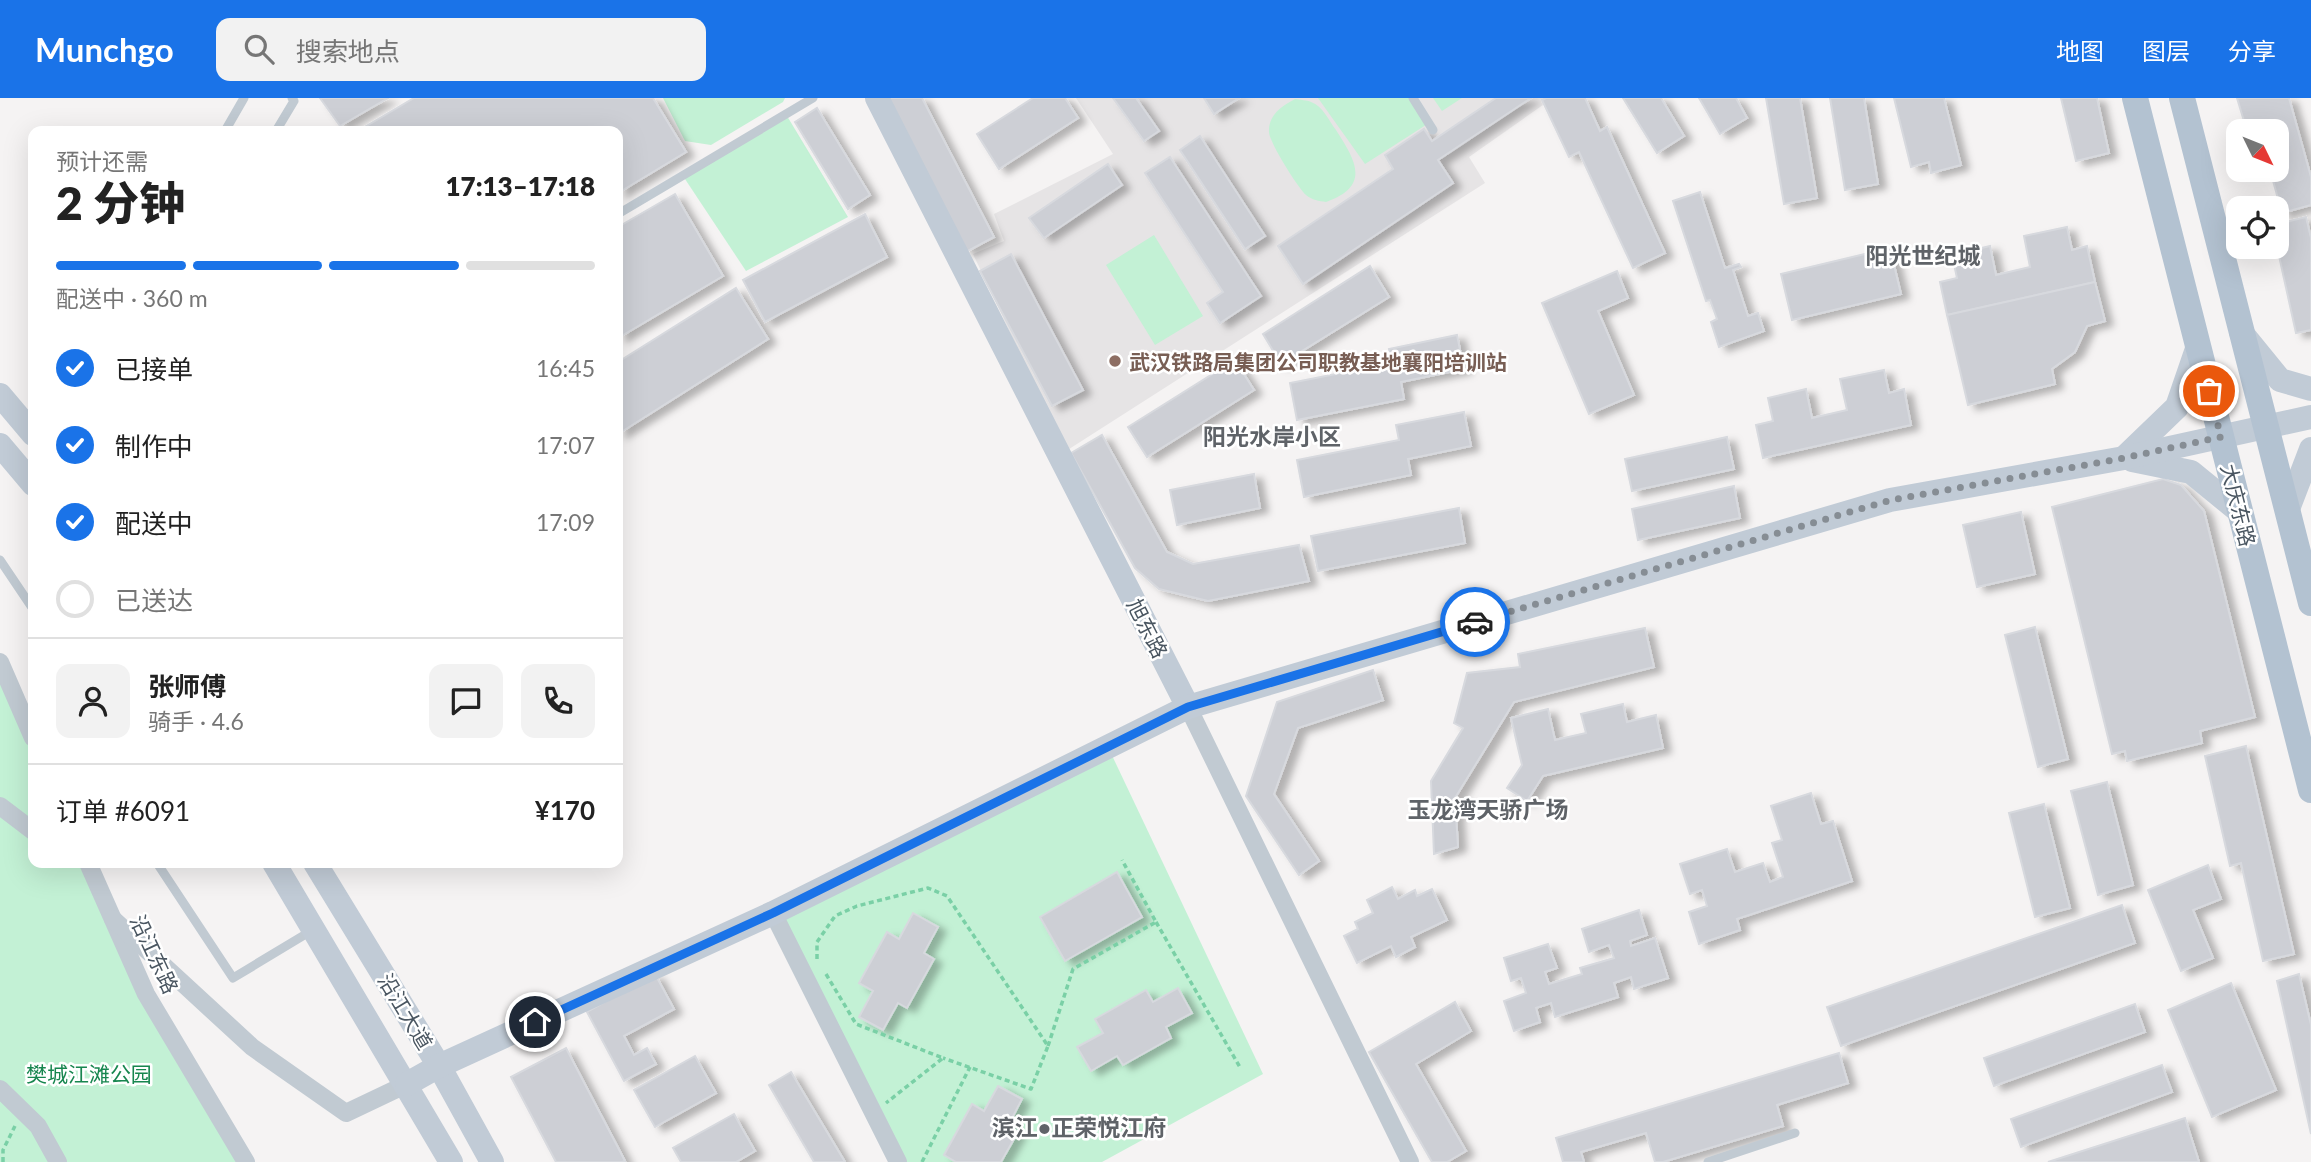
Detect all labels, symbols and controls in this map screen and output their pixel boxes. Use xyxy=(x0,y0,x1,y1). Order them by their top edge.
search box xyxy=(216,18,706,81)
text: Munchgo xyxy=(35,29,174,69)
icon: search xyxy=(240,30,278,68)
text: 搜索地点 xyxy=(296,35,400,67)
text: 地图 xyxy=(2056,36,2104,65)
text: 图层 xyxy=(2142,36,2190,65)
text: 分享 xyxy=(2228,36,2276,65)
north arrow xyxy=(2226,119,2289,182)
map controls xyxy=(2226,119,2289,259)
text: 预计还需 xyxy=(56,147,148,175)
text: 17:13–17:18 xyxy=(445,170,595,202)
text: 2 分钟 xyxy=(56,175,185,230)
button: locate xyxy=(2226,196,2289,259)
district label: 阳光世纪城 xyxy=(1866,241,1981,269)
text: 配送中 · 360 m xyxy=(56,284,208,312)
icon: check xyxy=(56,349,94,387)
place label: 武汉铁路局集团公司职教基地襄阳培训站 xyxy=(1129,349,1507,374)
text: 已接单 xyxy=(115,353,193,385)
marker: 武汉铁路局集团公司职教基地襄阳培训站 xyxy=(1107,353,1123,369)
text: 16:45 xyxy=(536,354,595,382)
pin xyxy=(2179,361,2239,421)
icon: bag xyxy=(2190,372,2228,410)
district label: 阳光水岸小区 xyxy=(1203,422,1341,450)
icon: check xyxy=(56,426,94,464)
text: 制作中 xyxy=(115,430,193,462)
text: 17:07 xyxy=(536,431,595,459)
street label: 大庆东路 xyxy=(2217,461,2261,549)
icon: check xyxy=(56,503,94,541)
text: 配送中 xyxy=(115,507,193,539)
text: 17:09 xyxy=(536,508,595,536)
text: 已送达 xyxy=(115,584,193,616)
courier xyxy=(1440,587,1510,657)
street label: 旭东路 xyxy=(1123,594,1173,662)
icon: car xyxy=(1456,603,1494,641)
button: person xyxy=(56,664,130,738)
button: chat xyxy=(429,664,503,738)
button: phone xyxy=(521,664,595,738)
text: 张师傅 xyxy=(148,670,226,702)
text: 骑手 · 4.6 xyxy=(148,707,244,735)
text: ¥170 xyxy=(535,794,595,826)
text: 订单 #6091 xyxy=(56,795,190,827)
district label: 玉龙湾天骄广场 xyxy=(1408,795,1569,823)
street label: 沿江东路 xyxy=(126,911,184,997)
street label: 沿江大道 xyxy=(374,969,438,1053)
pin xyxy=(505,992,565,1052)
icon: home xyxy=(516,1003,554,1041)
park label: 樊城江滩公园 xyxy=(26,1061,152,1086)
district label: 滨江•正荣悦江府 xyxy=(992,1113,1166,1141)

